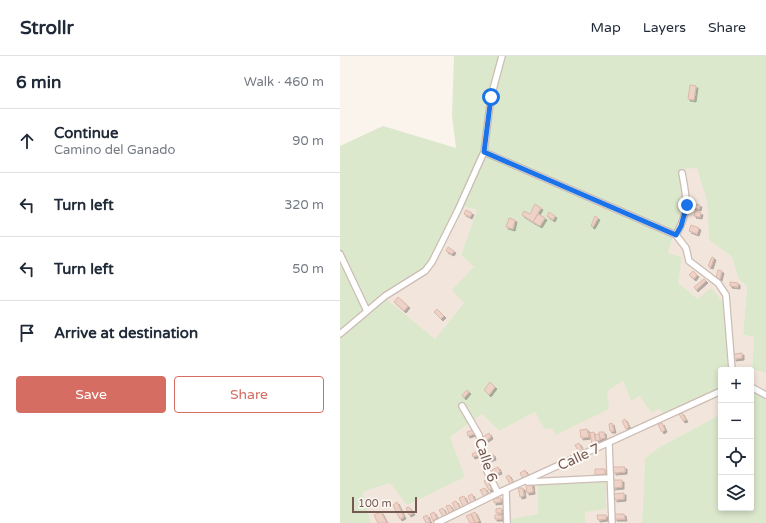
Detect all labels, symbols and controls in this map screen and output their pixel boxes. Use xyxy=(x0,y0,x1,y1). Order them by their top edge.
text: Strollr xyxy=(20,17,74,39)
text: Map xyxy=(591,19,621,36)
text: Layers xyxy=(643,19,686,36)
text: Share xyxy=(708,19,746,36)
text: 6 min xyxy=(16,72,61,93)
text: Walk · 460 m xyxy=(244,74,324,90)
route start xyxy=(482,88,500,106)
text: Continue xyxy=(54,124,118,142)
icon: ahead xyxy=(16,130,38,152)
text: 90 m xyxy=(292,133,324,149)
text: Camino del Ganado xyxy=(54,142,175,158)
icon: left xyxy=(16,194,38,216)
text: Turn left xyxy=(54,196,114,214)
route end xyxy=(678,196,696,214)
text: 320 m xyxy=(284,197,324,213)
icon: left xyxy=(16,258,38,280)
text: Turn left xyxy=(54,260,114,278)
text: 50 m xyxy=(292,261,324,277)
icon: arrive xyxy=(16,322,38,344)
text: Arrive at destination xyxy=(54,324,198,342)
map controls xyxy=(718,367,754,511)
button: + xyxy=(718,367,754,403)
button: Save xyxy=(16,376,166,413)
button: Share xyxy=(174,376,324,413)
button: − xyxy=(718,403,754,439)
street label: Calle 6 xyxy=(471,436,501,484)
button: locate xyxy=(718,439,754,475)
street label: Calle 7 xyxy=(555,440,603,474)
button: layers xyxy=(718,475,754,511)
scale bar xyxy=(352,495,417,514)
text: 100 m xyxy=(358,497,392,510)

